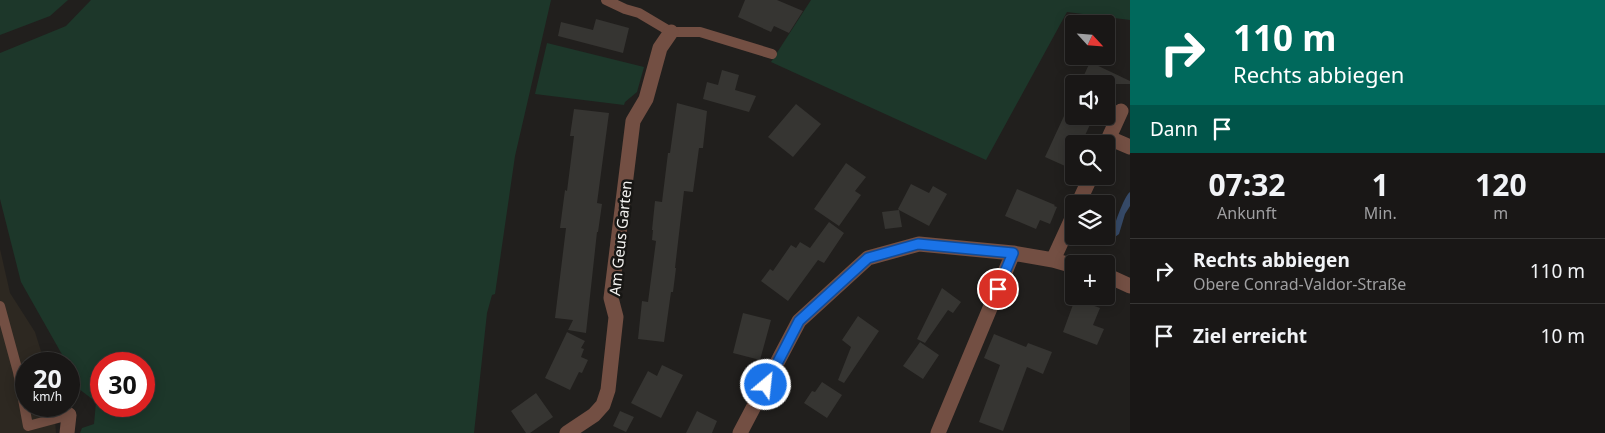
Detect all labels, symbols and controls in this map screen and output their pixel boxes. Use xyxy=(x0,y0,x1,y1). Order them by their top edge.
text: 110 m xyxy=(1233,14,1336,61)
north arrow xyxy=(1065,15,1115,65)
map controls xyxy=(1065,15,1115,305)
icon: right xyxy=(1150,20,1215,85)
text: Rechts abbiegen xyxy=(1233,59,1404,89)
button: sound xyxy=(1065,75,1115,125)
icon: arrive xyxy=(1208,115,1236,143)
text: Dann xyxy=(1150,116,1198,142)
button: search xyxy=(1065,135,1115,185)
text: 07:32 xyxy=(1208,164,1285,205)
text: 1 xyxy=(1372,164,1389,205)
text: 120 xyxy=(1475,164,1527,205)
street label: Am Geus Garten xyxy=(604,179,636,297)
button: layers xyxy=(1065,195,1115,245)
text: Ankunft xyxy=(1217,202,1277,224)
text: Min. xyxy=(1364,202,1397,224)
text: m xyxy=(1493,202,1508,224)
text: Rechts abbiegen xyxy=(1193,247,1350,273)
button: + xyxy=(1065,255,1115,305)
icon: right xyxy=(1150,257,1178,285)
text: 110 m xyxy=(1530,258,1585,284)
pin xyxy=(977,268,1019,310)
text: Obere Conrad-Valdor-Straße xyxy=(1193,273,1406,295)
icon: arrive xyxy=(984,275,1012,303)
icon: arrive xyxy=(1150,322,1178,350)
text: Ziel erreicht xyxy=(1193,323,1307,349)
text: 10 m xyxy=(1541,323,1585,349)
speed limit sign: 30 xyxy=(90,352,155,417)
position arrow xyxy=(739,358,791,410)
text: 20 xyxy=(33,361,62,395)
text: km/h xyxy=(33,388,62,405)

